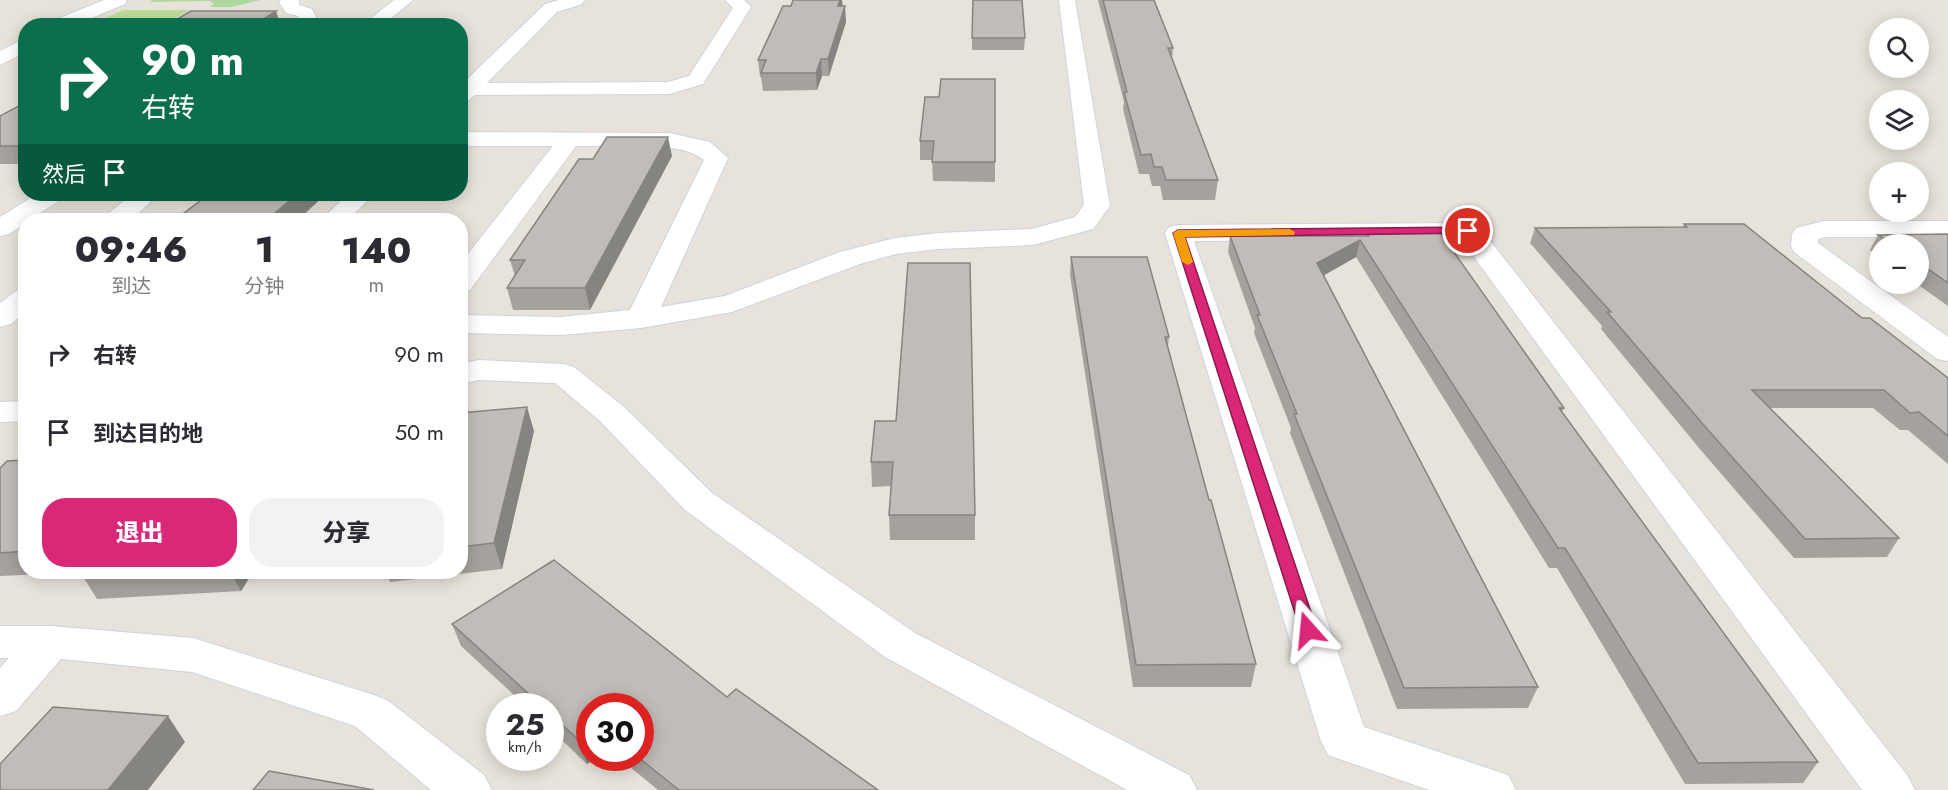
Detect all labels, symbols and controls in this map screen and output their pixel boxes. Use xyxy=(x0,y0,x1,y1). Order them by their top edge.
map controls xyxy=(1869,18,1929,294)
button: search xyxy=(1869,18,1929,78)
text: 90 m xyxy=(141,30,244,91)
icon: right xyxy=(42,42,120,120)
text: 右转 xyxy=(141,88,195,127)
button: layers xyxy=(1869,90,1929,150)
icon: arrive xyxy=(98,156,131,189)
text: 然后 xyxy=(42,158,86,190)
button: + xyxy=(1869,162,1929,222)
pin xyxy=(1442,205,1493,256)
icon: arrive xyxy=(1451,214,1484,247)
text: 09:46 xyxy=(75,223,188,275)
text: 1 xyxy=(255,223,274,275)
text: 140 xyxy=(341,224,411,276)
button: − xyxy=(1869,234,1929,294)
text: m xyxy=(368,271,384,300)
text: 到达 xyxy=(111,272,151,301)
text: 分钟 xyxy=(245,272,285,301)
icon: right xyxy=(42,338,75,371)
text: 90 m xyxy=(394,338,444,370)
text: 右转 xyxy=(93,339,137,371)
icon: arrive xyxy=(42,416,75,449)
text: 50 m xyxy=(395,416,444,448)
text: 到达目的地 xyxy=(93,417,203,449)
button: 退出 xyxy=(42,498,237,567)
button: 分享 xyxy=(249,498,444,567)
position arrow xyxy=(1276,598,1340,662)
speed limit sign: 30 xyxy=(576,693,654,771)
text: 25 xyxy=(505,703,545,746)
text: km/h xyxy=(508,736,542,758)

